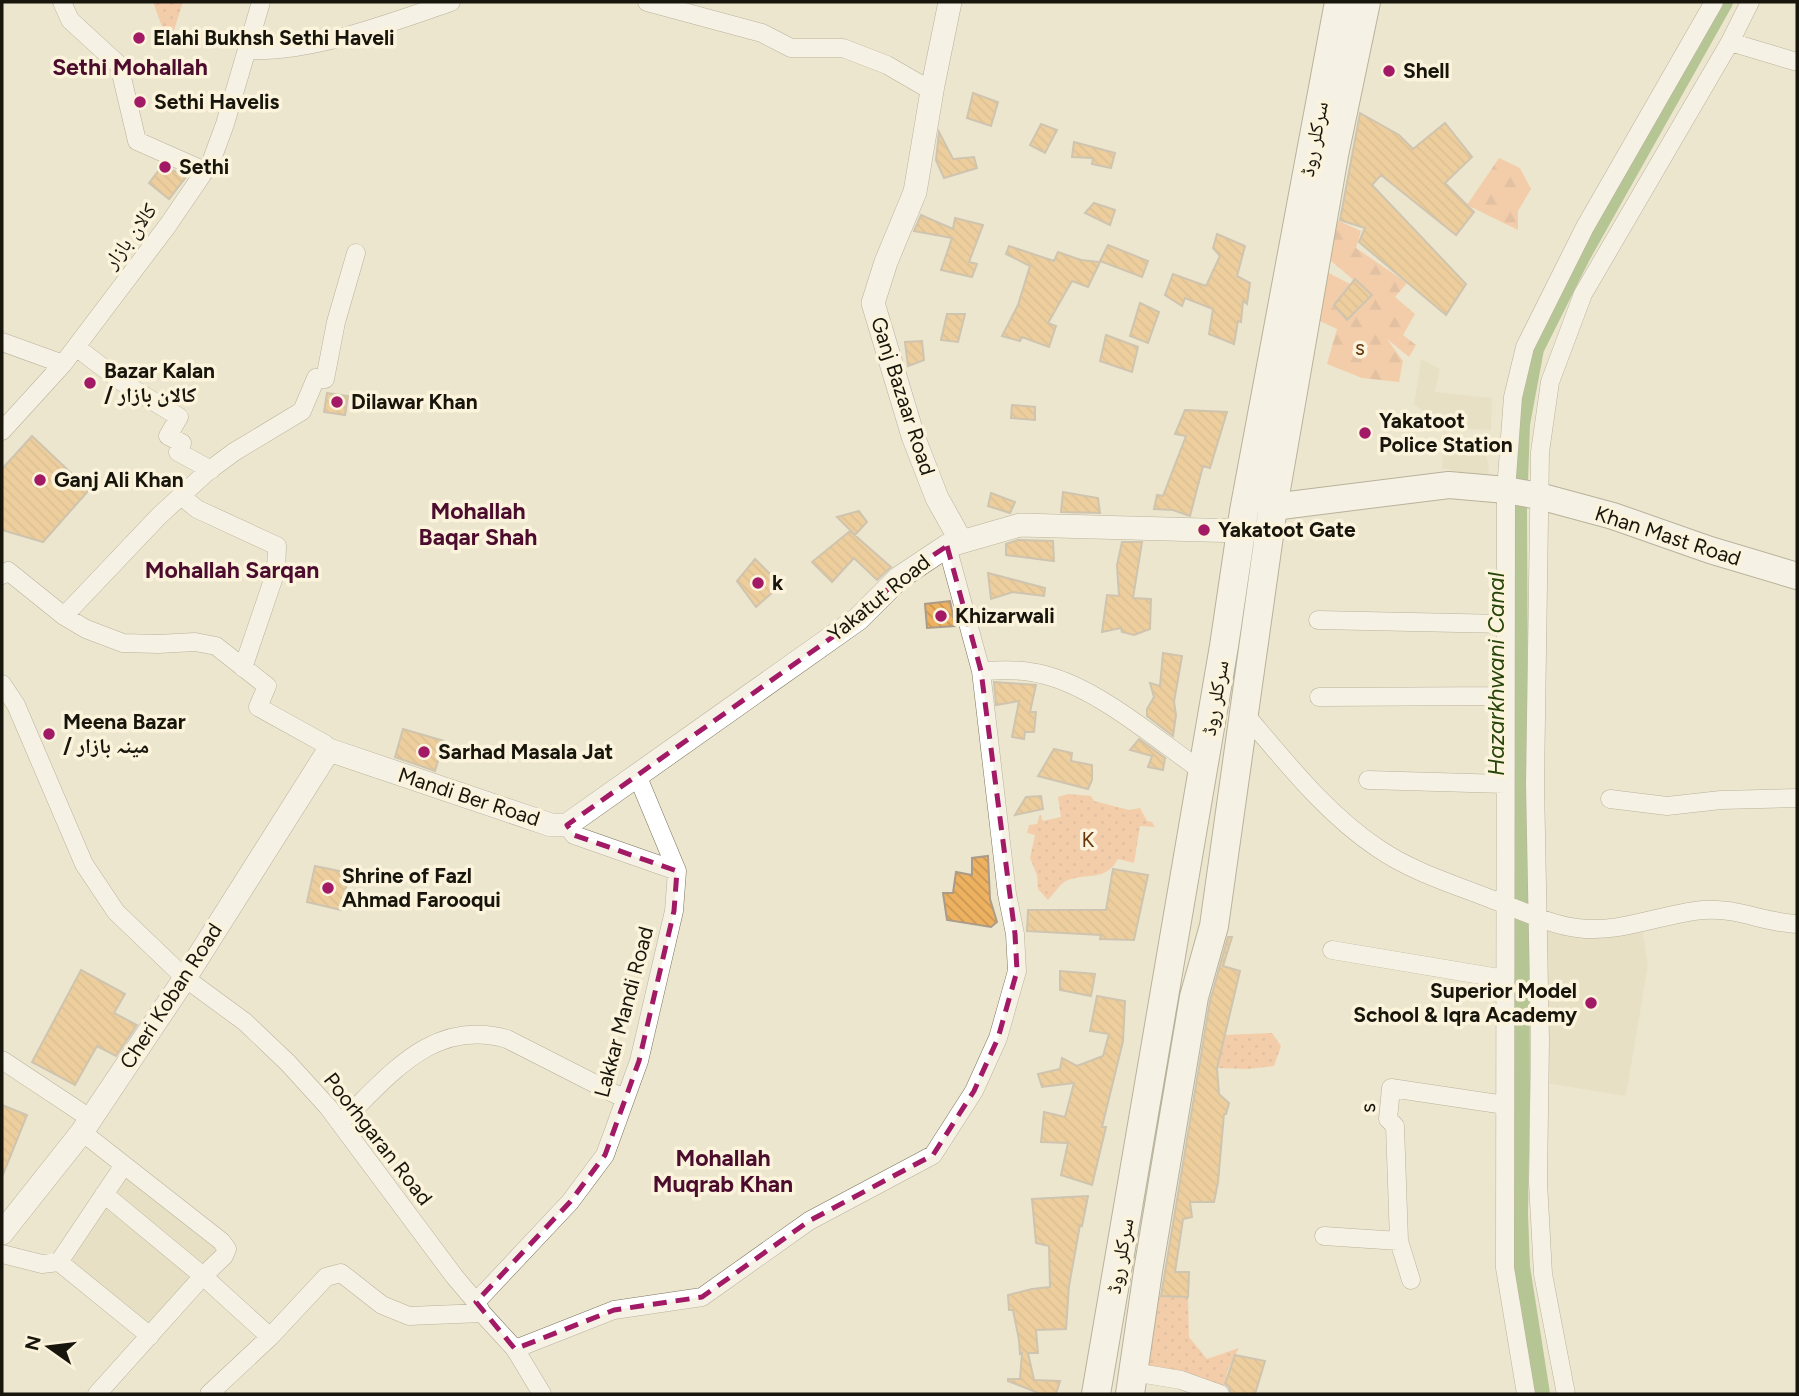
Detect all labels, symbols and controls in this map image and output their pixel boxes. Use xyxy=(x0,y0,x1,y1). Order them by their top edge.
place label: Elahi Bukhsh Sethi Haveli xyxy=(153,25,395,50)
marker: Elahi Bukhsh Sethi Haveli xyxy=(131,30,147,46)
district label: Sethi Mohallah xyxy=(52,53,208,81)
place label: Shell xyxy=(1403,58,1450,83)
marker: Shell xyxy=(1381,63,1397,79)
place label: Sethi Havelis xyxy=(154,89,280,114)
marker: Sethi Havelis xyxy=(132,94,148,110)
street label: سرکلر روڈ xyxy=(1294,99,1333,179)
place label: Sethi xyxy=(179,154,229,179)
marker: Sethi xyxy=(157,159,173,175)
street label: کالان بازار xyxy=(97,198,162,274)
street label: Ganj Bazaar Road xyxy=(866,313,941,478)
park label: s xyxy=(1355,335,1365,360)
place label: Bazar Kalan / کالان بازار xyxy=(104,358,215,407)
marker: Bazar Kalan / کالان بازار xyxy=(82,375,98,391)
place label: Dilawar Khan xyxy=(351,389,478,414)
marker: Dilawar Khan xyxy=(329,394,345,410)
place label: Yakatoot Police Station xyxy=(1379,408,1513,457)
marker: Yakatoot Police Station xyxy=(1357,425,1373,441)
place label: Ganj Ali Khan xyxy=(54,467,184,492)
marker: Ganj Ali Khan xyxy=(32,472,48,488)
district label: Mohallah Baqar Shah xyxy=(419,497,537,551)
street label: Khan Mast Road xyxy=(1592,500,1744,571)
place label: Yakatoot Gate xyxy=(1218,517,1356,542)
marker: Yakatoot Gate xyxy=(1196,522,1212,538)
street label: Yakatut Road xyxy=(823,549,935,646)
district label: Mohallah Sarqan xyxy=(145,556,319,584)
place label: k xyxy=(772,570,784,595)
water label: Hazarkhwani Canal xyxy=(1482,571,1510,776)
marker: k xyxy=(750,575,766,591)
place label: Khizarwali xyxy=(955,603,1055,628)
marker: Khizarwali xyxy=(933,608,949,624)
street label: سرکلر روڈ xyxy=(1196,658,1233,738)
place label: Meena Bazar / مينہ بازار xyxy=(63,709,186,758)
marker: Meena Bazar / مينہ بازار xyxy=(41,726,57,742)
place label: Sarhad Masala Jat xyxy=(438,739,613,764)
marker: Sarhad Masala Jat xyxy=(416,744,432,760)
street label: Mandi Ber Road xyxy=(395,762,543,831)
park label: K xyxy=(1082,827,1095,852)
place label: Shrine of Fazl Ahmad Farooqui xyxy=(342,863,501,912)
marker: Shrine of Fazl Ahmad Farooqui xyxy=(320,880,336,896)
street label: Cheri Koban Road xyxy=(114,918,227,1073)
street label: Lakkar Mandi Road xyxy=(589,924,658,1100)
place label: Superior Model School & Iqra Academy xyxy=(1353,978,1578,1027)
marker: Superior Model School & Iqra Academy xyxy=(1583,995,1599,1011)
street label: Poorhgaran Road xyxy=(319,1067,438,1210)
street label: s xyxy=(1355,1103,1380,1113)
district label: Mohallah Muqrab Khan xyxy=(653,1144,793,1198)
street label: سرکلر روڈ xyxy=(1101,1216,1138,1296)
north arrow xyxy=(14,1312,84,1382)
text: N xyxy=(20,1333,46,1353)

